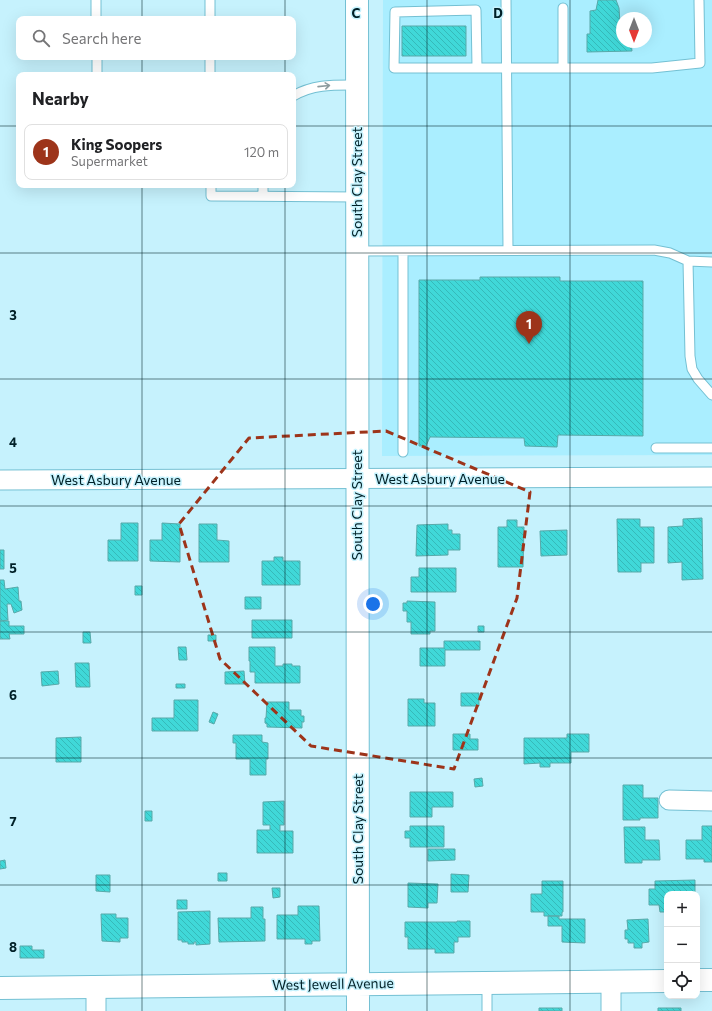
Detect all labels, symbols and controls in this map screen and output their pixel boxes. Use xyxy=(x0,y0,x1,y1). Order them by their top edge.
text: C xyxy=(352,5,361,21)
text: D xyxy=(493,5,503,21)
north arrow xyxy=(616,12,652,48)
search box xyxy=(16,16,296,60)
icon: search xyxy=(30,27,52,49)
text: Search here xyxy=(62,29,141,47)
one-way arrow xyxy=(317,82,330,90)
text: Nearby xyxy=(32,88,89,109)
street label: South Clay Street xyxy=(348,126,365,237)
text: King Soopers xyxy=(71,135,162,153)
text: 1 xyxy=(43,144,49,160)
text: 120 m xyxy=(244,144,279,160)
text: Supermarket xyxy=(71,153,148,169)
text: 3 xyxy=(9,307,17,323)
pin: 1 xyxy=(516,311,542,344)
text: 4 xyxy=(9,434,17,450)
street label: South Clay Street xyxy=(348,449,365,560)
street label: West Asbury Avenue xyxy=(375,470,505,487)
street label: West Asbury Avenue xyxy=(51,471,181,488)
text: 5 xyxy=(9,560,17,576)
your location xyxy=(363,594,383,614)
text: 6 xyxy=(9,687,17,703)
street label: South Clay Street xyxy=(349,773,366,884)
text: 7 xyxy=(9,813,17,829)
map controls xyxy=(664,891,700,999)
button: + xyxy=(664,891,700,927)
button: − xyxy=(664,927,700,963)
text: 8 xyxy=(9,939,17,955)
button: locate xyxy=(664,963,700,999)
street label: West Jewell Avenue xyxy=(272,974,394,993)

